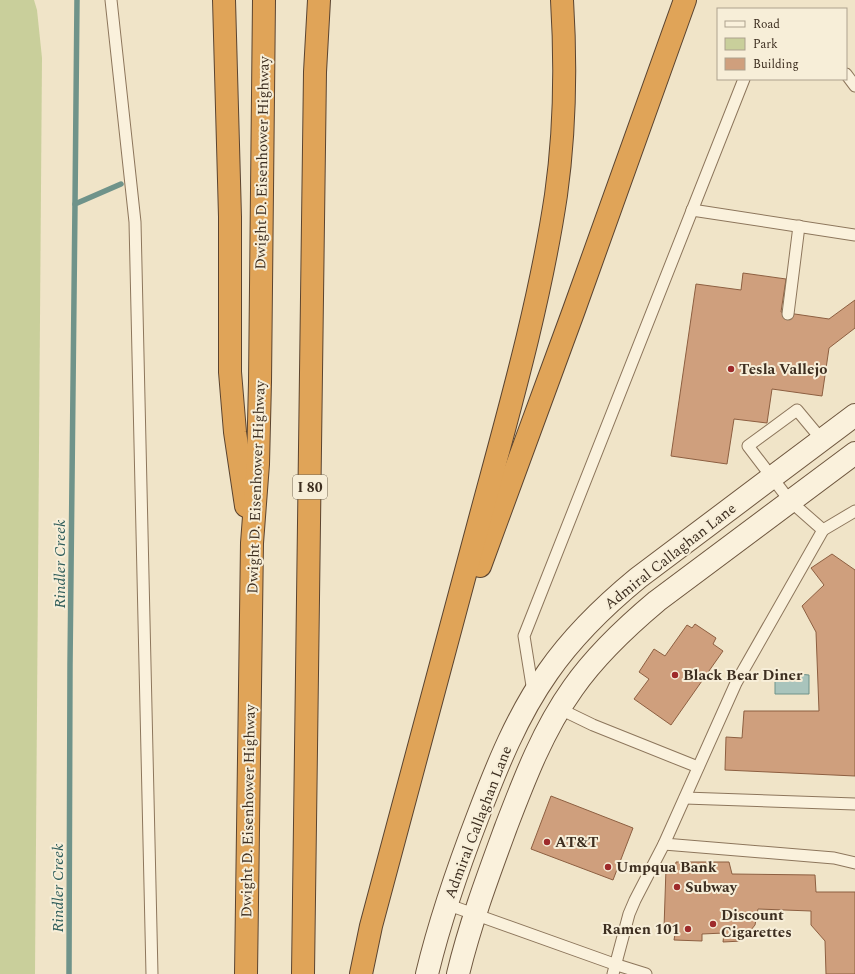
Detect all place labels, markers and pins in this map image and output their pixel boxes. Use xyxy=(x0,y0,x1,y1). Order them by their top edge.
place label: Tesla Vallejo xyxy=(739,358,828,381)
marker: Tesla Vallejo xyxy=(726,364,736,374)
place label: Black Bear Diner xyxy=(683,664,803,687)
marker: Black Bear Diner xyxy=(670,670,680,680)
place label: AT&T xyxy=(555,831,599,854)
marker: AT&T xyxy=(542,837,552,847)
place label: Umpqua Bank xyxy=(616,856,717,879)
marker: Umpqua Bank xyxy=(603,862,613,872)
place label: Subway xyxy=(685,876,738,899)
marker: Subway xyxy=(672,882,682,892)
place label: Discount Cigarettes xyxy=(721,904,792,944)
place label: Ramen 101 xyxy=(602,918,680,941)
marker: Discount Cigarettes xyxy=(708,919,718,929)
marker: Ramen 101 xyxy=(683,924,693,934)

